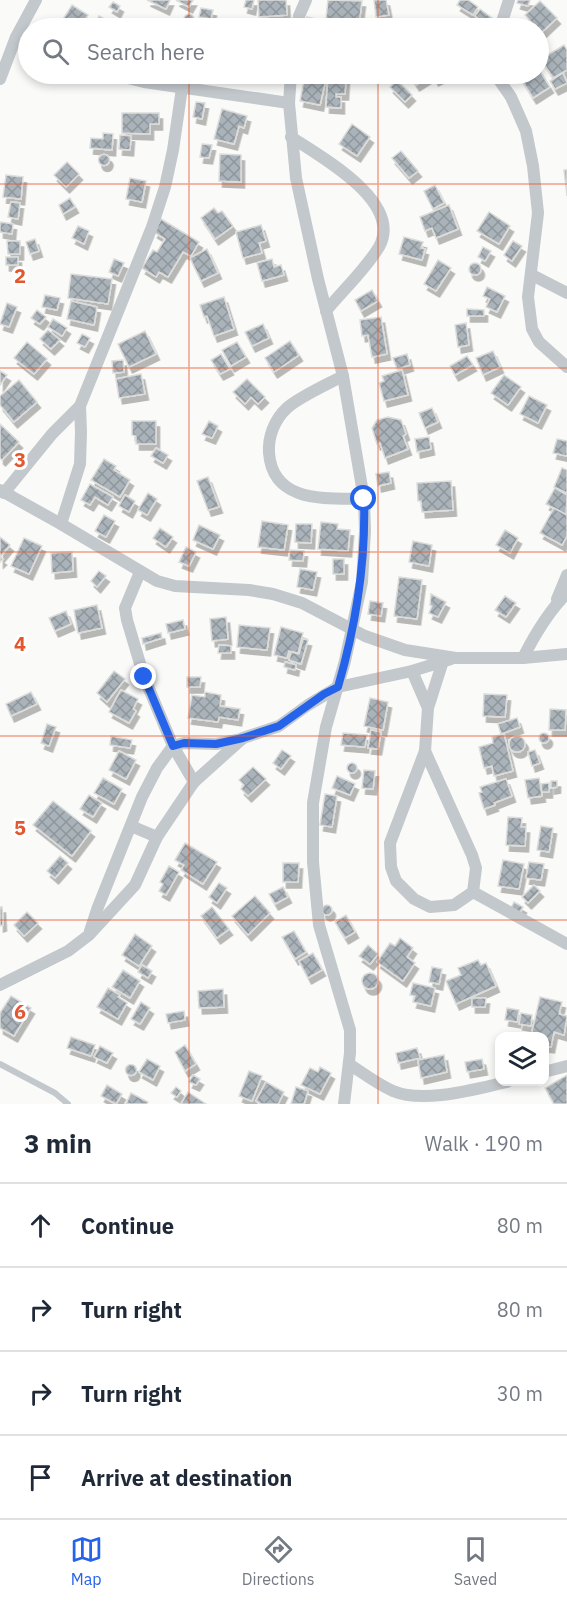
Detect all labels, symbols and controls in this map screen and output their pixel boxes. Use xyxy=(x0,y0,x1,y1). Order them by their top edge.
search box xyxy=(18,18,549,84)
icon: search xyxy=(39,35,72,68)
text: Search here xyxy=(87,37,205,66)
text: 2 xyxy=(14,262,26,289)
text: 3 xyxy=(14,446,26,473)
route start xyxy=(350,485,376,511)
text: 4 xyxy=(14,630,26,657)
route end xyxy=(130,663,156,689)
text: 5 xyxy=(14,814,26,841)
text: 6 xyxy=(14,998,26,1025)
map controls xyxy=(495,1032,549,1086)
button: layers xyxy=(495,1032,549,1086)
text: 3 min xyxy=(24,1126,92,1160)
text: Walk · 190 m xyxy=(425,1130,543,1157)
icon: ahead xyxy=(24,1209,57,1242)
text: Continue xyxy=(81,1211,174,1240)
text: 80 m xyxy=(497,1212,543,1239)
icon: right xyxy=(24,1293,57,1326)
text: Turn right xyxy=(81,1295,182,1324)
text: 80 m xyxy=(497,1296,543,1323)
icon: right xyxy=(24,1377,57,1410)
text: Turn right xyxy=(81,1379,182,1408)
text: 30 m xyxy=(497,1380,543,1407)
icon: arrive xyxy=(24,1461,57,1494)
text: Arrive at destination xyxy=(81,1463,292,1492)
tab: Map xyxy=(70,1533,103,1589)
tab: Directions xyxy=(242,1533,315,1589)
tab: Saved xyxy=(454,1533,497,1589)

